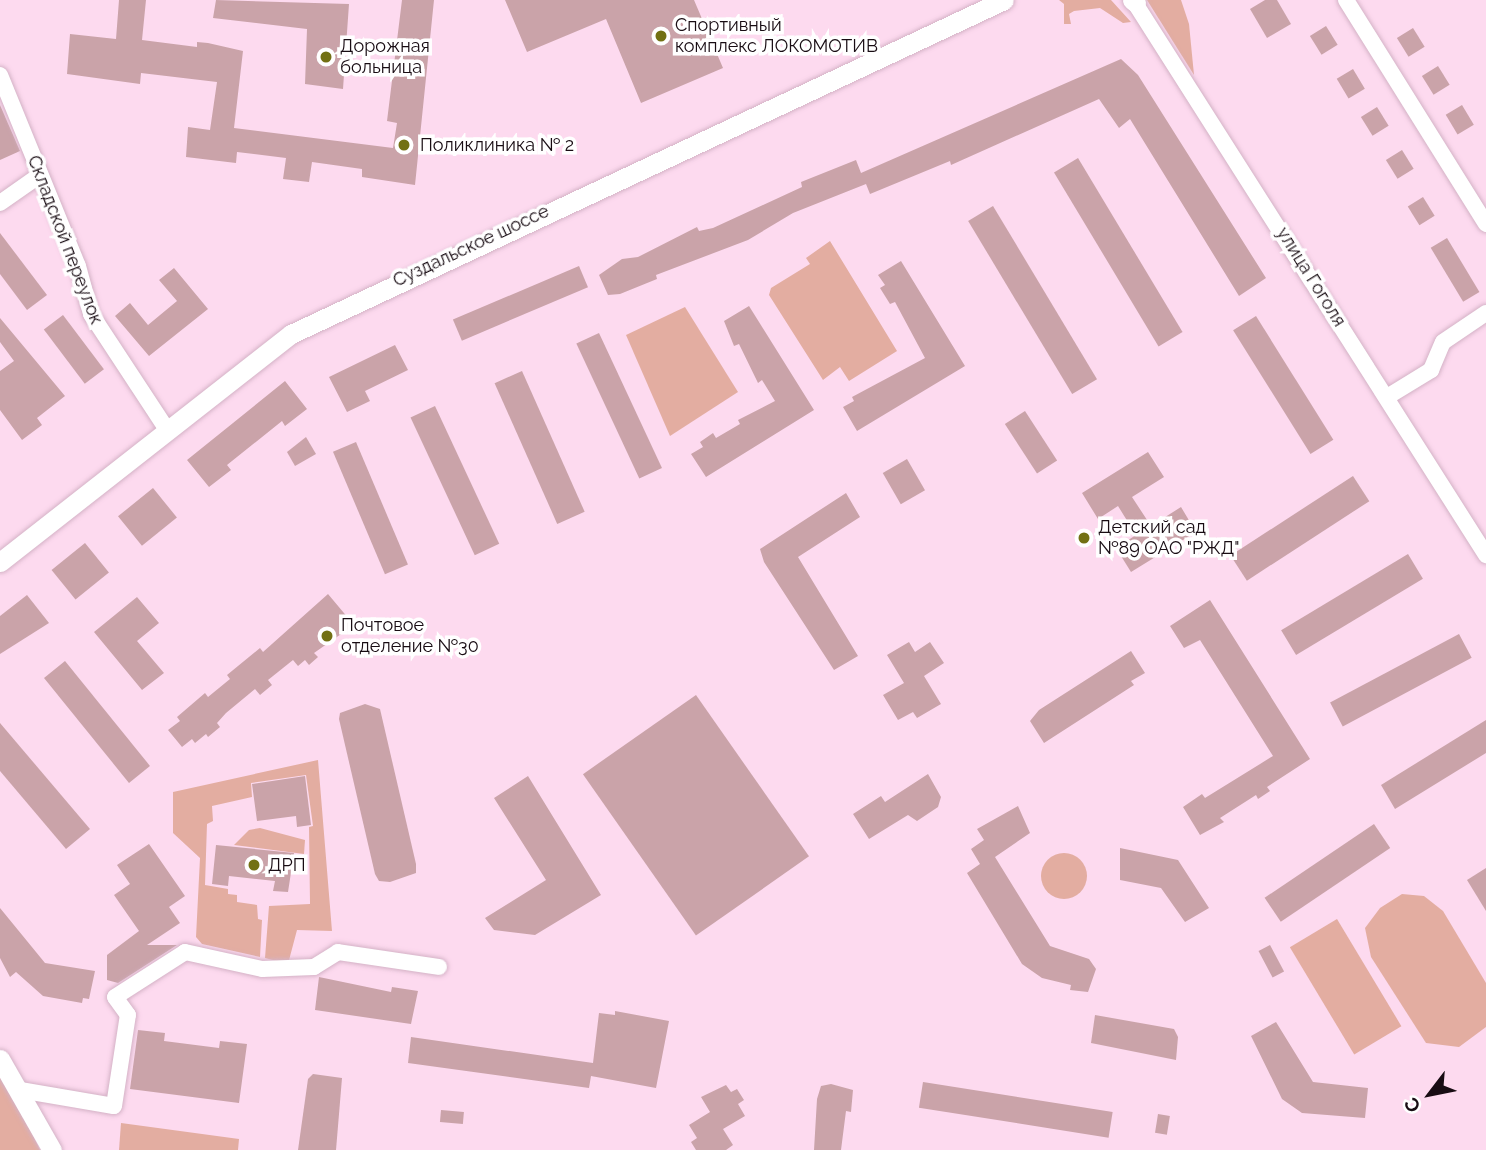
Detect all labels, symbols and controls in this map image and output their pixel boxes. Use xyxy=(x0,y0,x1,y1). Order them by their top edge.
place label: Спортивный комплекс ЛОКОМОТИВ xyxy=(675,15,878,58)
marker: Спортивный комплекс ЛОКОМОТИВ xyxy=(653,28,669,44)
place label: Дорожная больница xyxy=(340,36,430,78)
marker: Дорожная больница xyxy=(318,49,334,65)
place label: Поликлиника № 2 xyxy=(420,134,574,156)
marker: Поликлиника № 2 xyxy=(394,135,414,155)
street label: Складской переулок xyxy=(23,152,107,328)
street label: Суздальское шоссе xyxy=(390,200,552,292)
street label: улица Гоголя xyxy=(1272,223,1350,331)
place label: Детский сад №89 ОАО "РЖД" xyxy=(1098,517,1240,560)
marker: Детский сад №89 ОАО "РЖД" xyxy=(1076,530,1092,546)
place label: Почтовое отделение №30 xyxy=(341,615,479,658)
marker: Почтовое отделение №30 xyxy=(319,628,335,644)
place label: ДРП xyxy=(268,854,306,876)
marker: ДРП xyxy=(246,857,262,873)
north arrow xyxy=(1395,1059,1465,1129)
text: С xyxy=(1399,1094,1425,1116)

